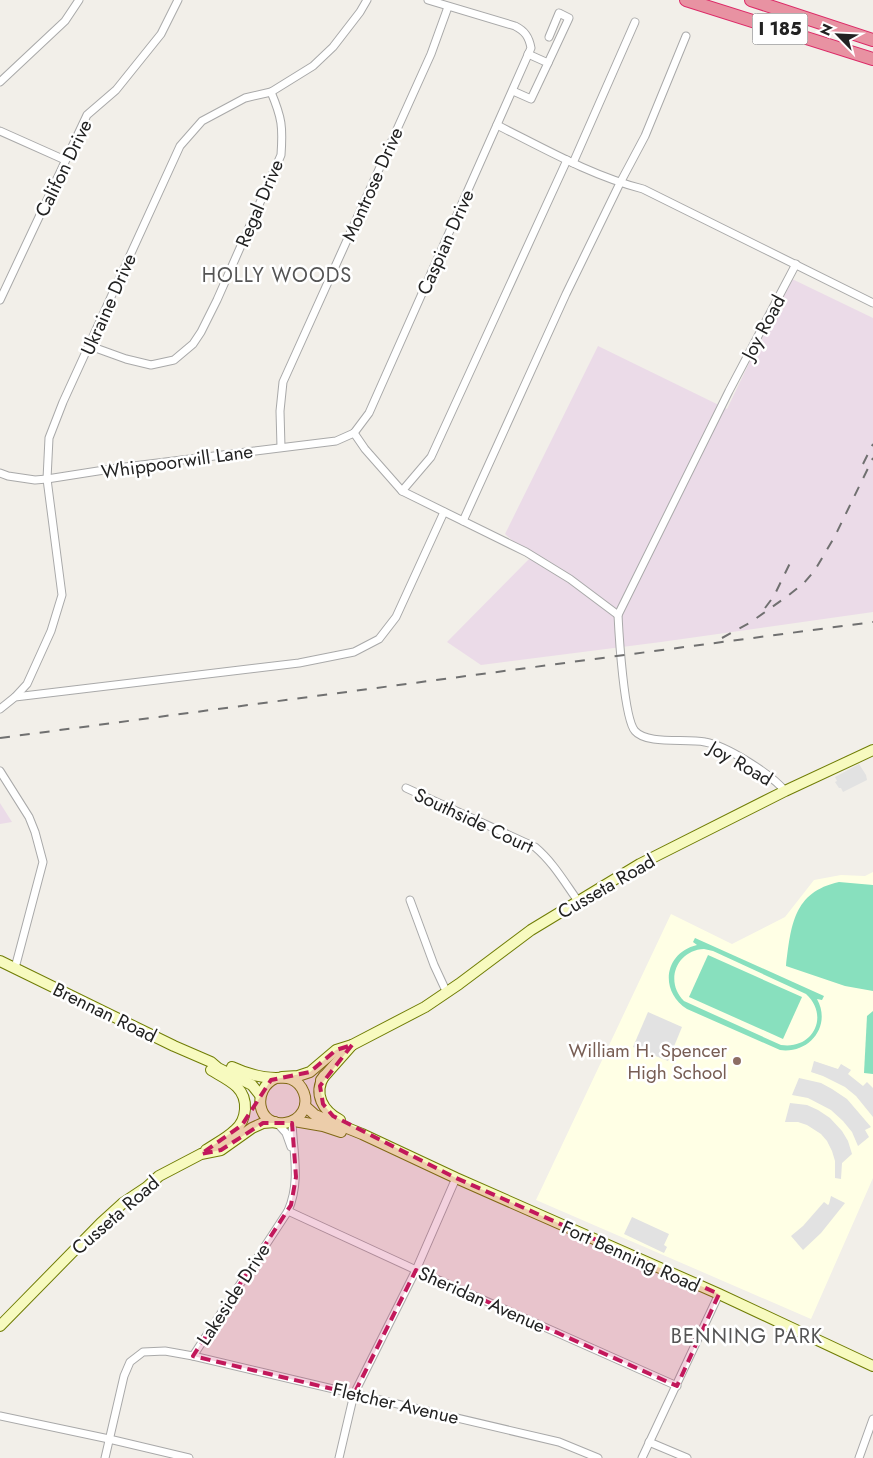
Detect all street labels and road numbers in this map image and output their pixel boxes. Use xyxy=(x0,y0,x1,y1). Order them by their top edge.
road number: I 185 xyxy=(752,13,808,44)
street label: Califon Drive xyxy=(28,115,99,221)
street label: Montrose Drive xyxy=(335,123,410,246)
street label: Regal Drive xyxy=(229,155,290,251)
street label: Caspian Drive xyxy=(410,185,481,299)
street label: Ukraine Drive xyxy=(74,249,143,359)
street label: Joy Road xyxy=(734,290,792,367)
street label: Whippoorwill Lane xyxy=(99,437,255,486)
street label: Joy Road xyxy=(701,733,778,793)
street label: Southside Court xyxy=(410,781,538,860)
street label: Cusseta Road xyxy=(553,848,660,925)
street label: Brennan Road xyxy=(48,976,161,1049)
street label: Cusseta Road xyxy=(66,1170,165,1261)
street label: Fort Benning Road xyxy=(557,1214,704,1299)
street label: Lakeside Drive xyxy=(190,1238,277,1351)
street label: Sheridan Avenue xyxy=(414,1259,550,1340)
street label: Fletcher Avenue xyxy=(330,1376,462,1431)

